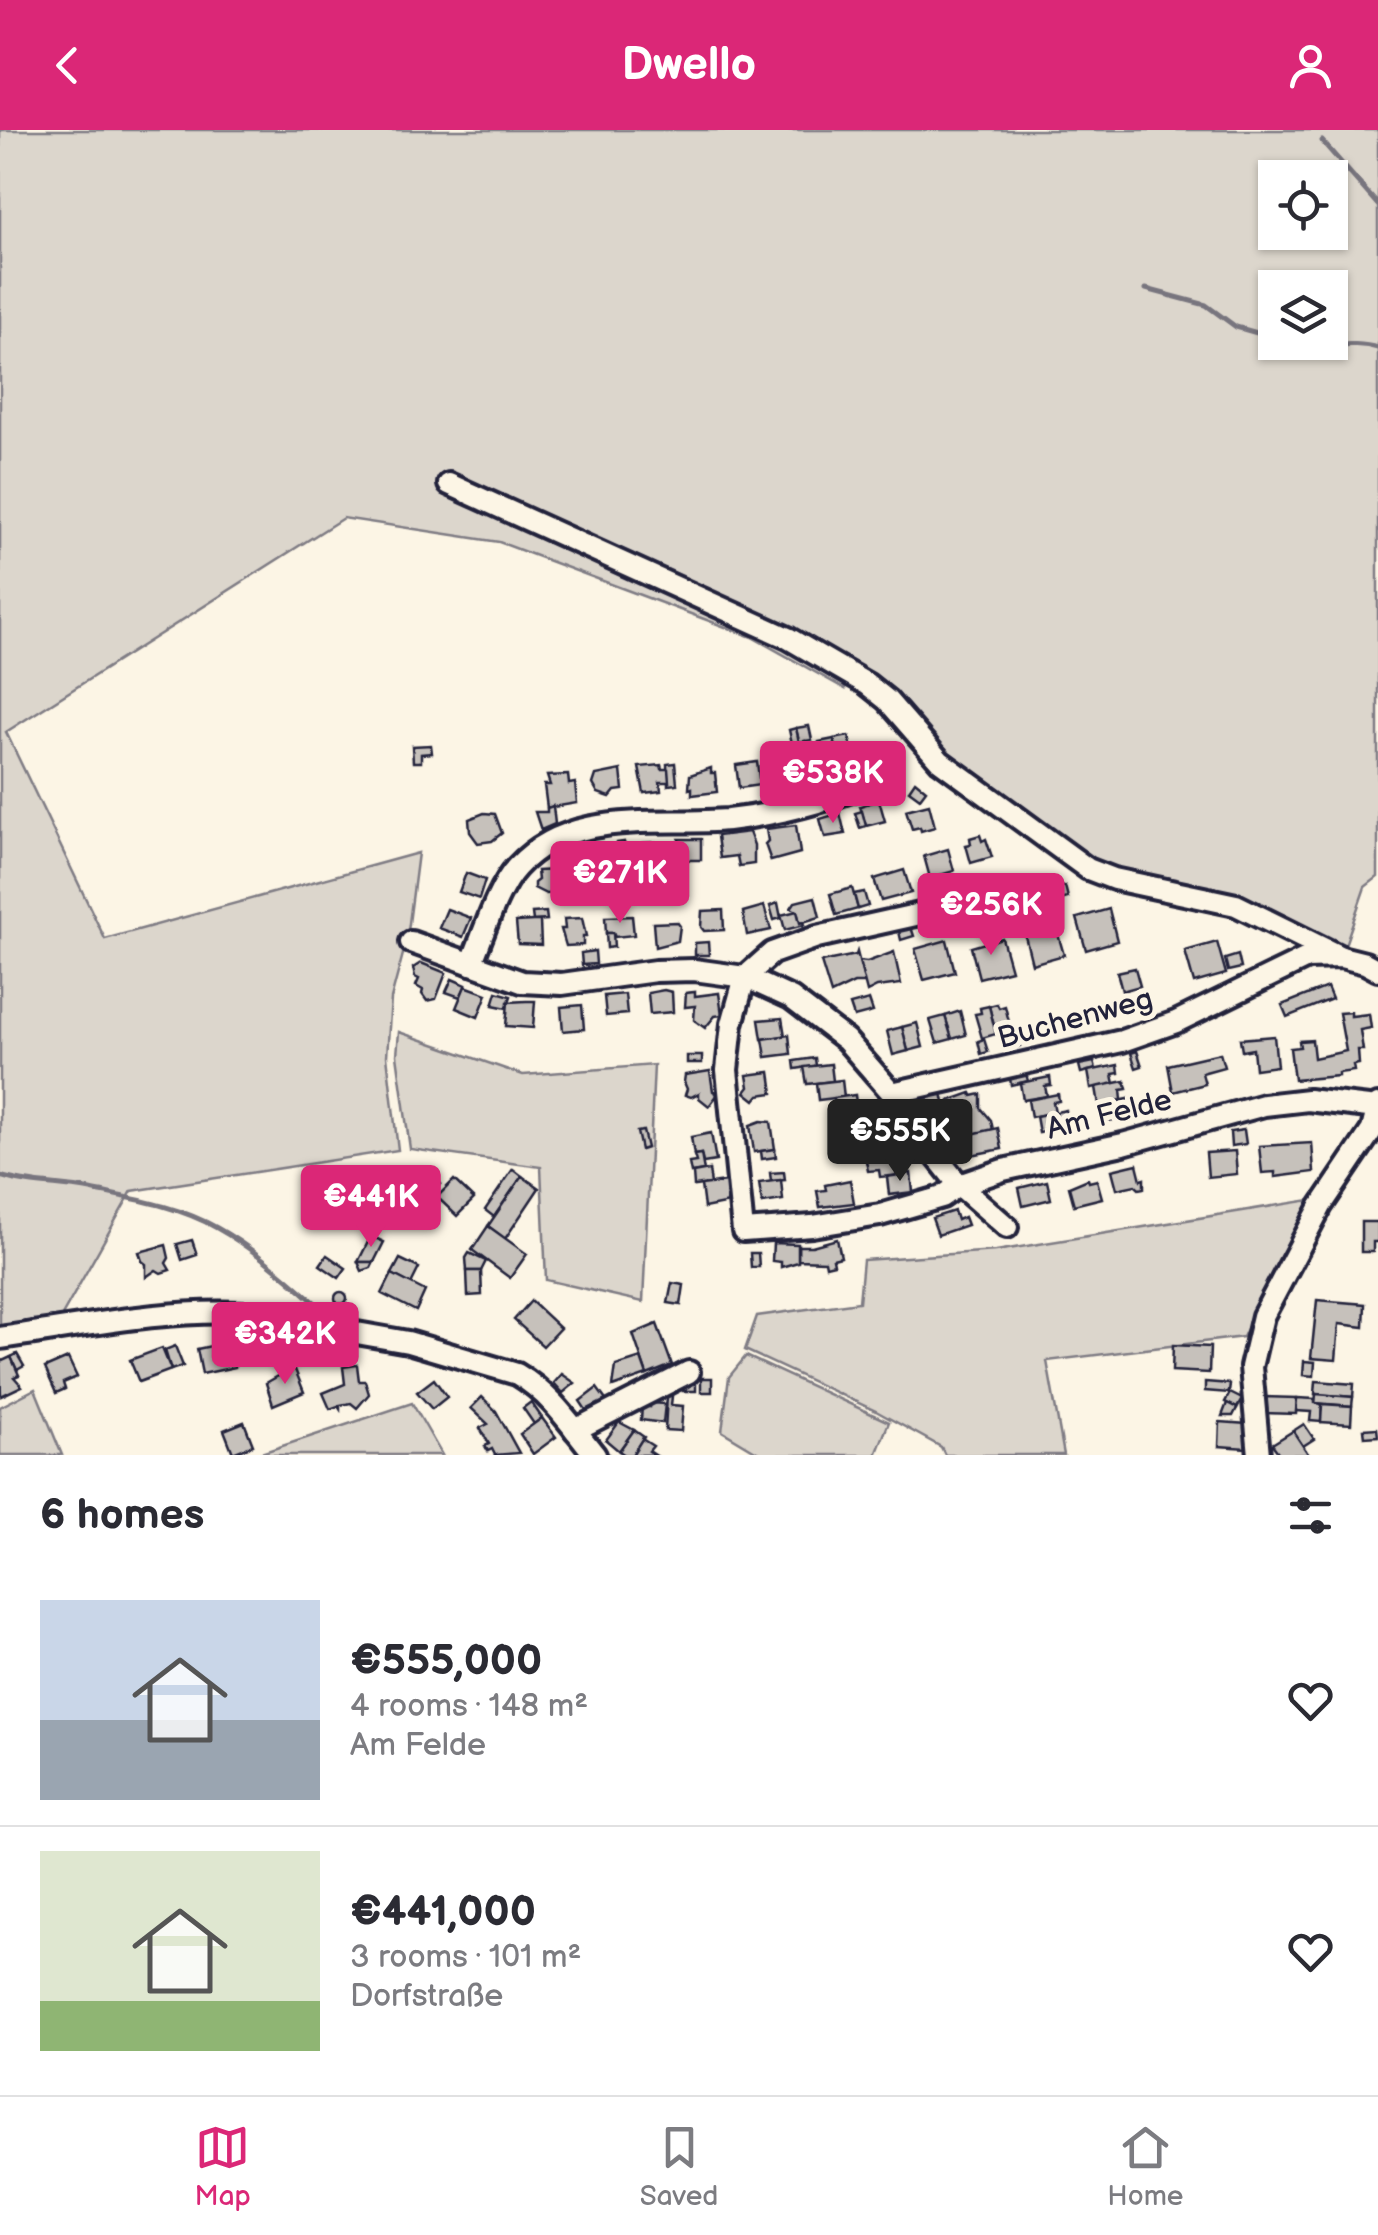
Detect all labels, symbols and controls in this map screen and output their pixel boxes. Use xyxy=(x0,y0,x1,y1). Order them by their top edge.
icon: back xyxy=(40,38,95,93)
text: Dwello xyxy=(622,38,756,93)
icon: person xyxy=(1283,38,1338,93)
map controls xyxy=(1258,160,1348,360)
button: locate xyxy=(1258,160,1348,250)
button: layers xyxy=(1258,270,1348,360)
pin: €538K xyxy=(763,741,903,826)
text: €538K xyxy=(782,754,884,793)
pin: €271K xyxy=(550,841,690,926)
text: €271K xyxy=(572,854,668,893)
pin: €256K xyxy=(921,873,1061,958)
text: €256K xyxy=(940,886,1042,925)
street label: Buchenweg xyxy=(994,981,1157,1057)
street label: Am Felde xyxy=(1043,1082,1175,1148)
pin: €555K xyxy=(830,1099,970,1184)
text: €555K xyxy=(849,1112,951,1151)
pin: €441K xyxy=(301,1165,441,1250)
text: €441K xyxy=(323,1178,419,1217)
pin: €342K xyxy=(215,1302,355,1387)
text: €342K xyxy=(234,1315,336,1354)
icon: filters xyxy=(1283,1488,1338,1543)
text: 6 homes xyxy=(40,1490,204,1541)
text: €555,000 xyxy=(350,1636,542,1687)
icon: home xyxy=(120,1640,240,1760)
icon: heart xyxy=(1283,1673,1338,1728)
text: 4 rooms · 148 m² xyxy=(350,1687,588,1726)
text: Am Felde xyxy=(350,1726,486,1765)
text: €441,000 xyxy=(350,1887,536,1938)
icon: home xyxy=(120,1891,240,2011)
icon: heart xyxy=(1283,1924,1338,1979)
text: 3 rooms · 101 m² xyxy=(350,1938,581,1977)
text: Dorfstraße xyxy=(350,1977,503,2016)
tab: Map xyxy=(195,2120,251,2213)
tab: Saved xyxy=(640,2120,718,2213)
tab: Home xyxy=(1107,2120,1183,2213)

